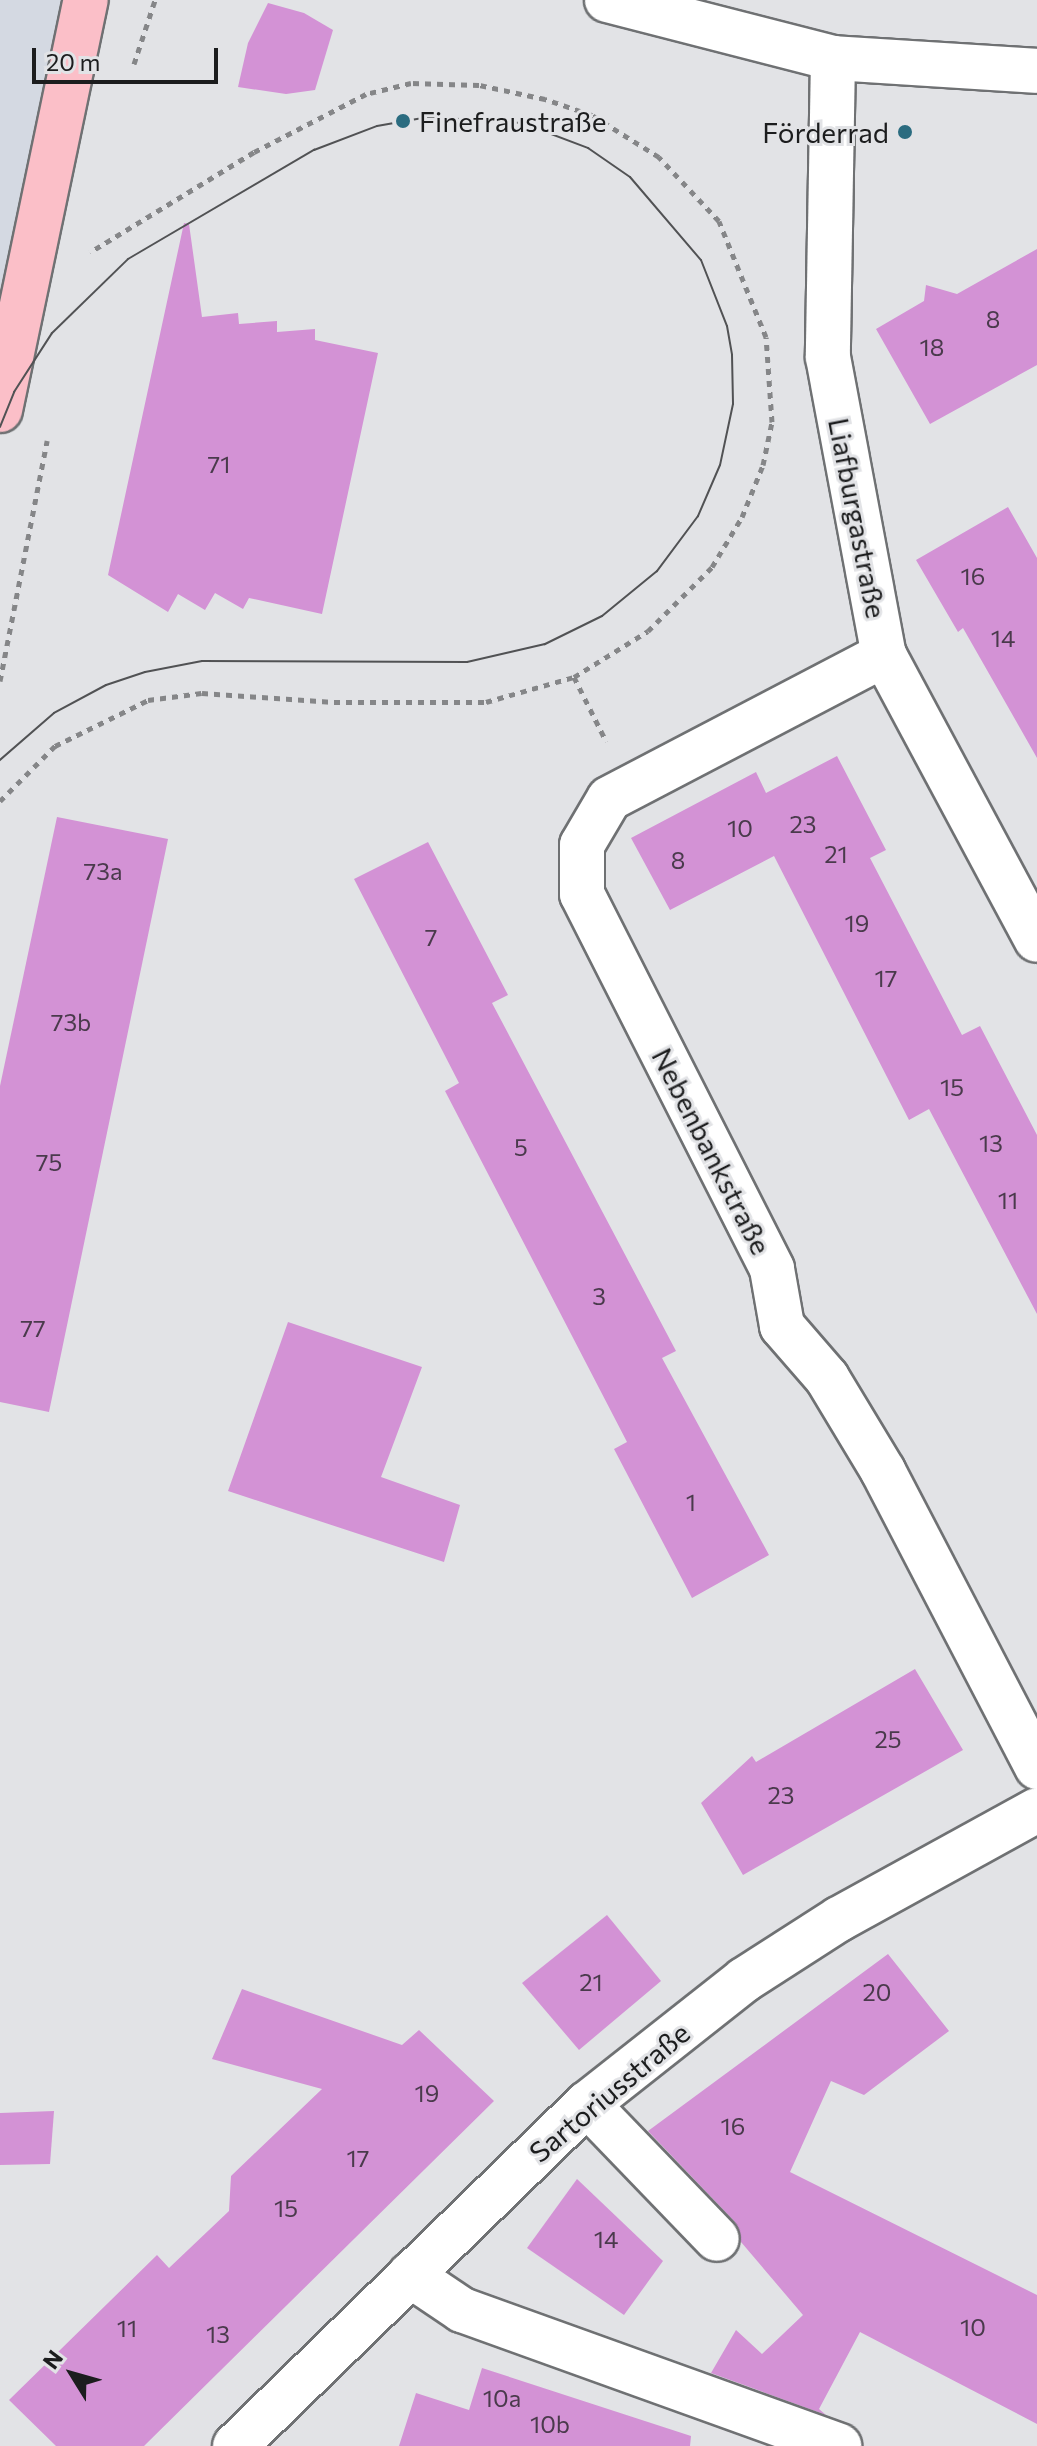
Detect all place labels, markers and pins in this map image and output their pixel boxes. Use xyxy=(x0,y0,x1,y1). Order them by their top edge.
place label: Finefraustraße xyxy=(419,104,607,138)
marker: Finefraustraße xyxy=(394,112,412,130)
place label: Förderrad xyxy=(762,115,889,149)
marker: Förderrad xyxy=(896,123,914,141)

